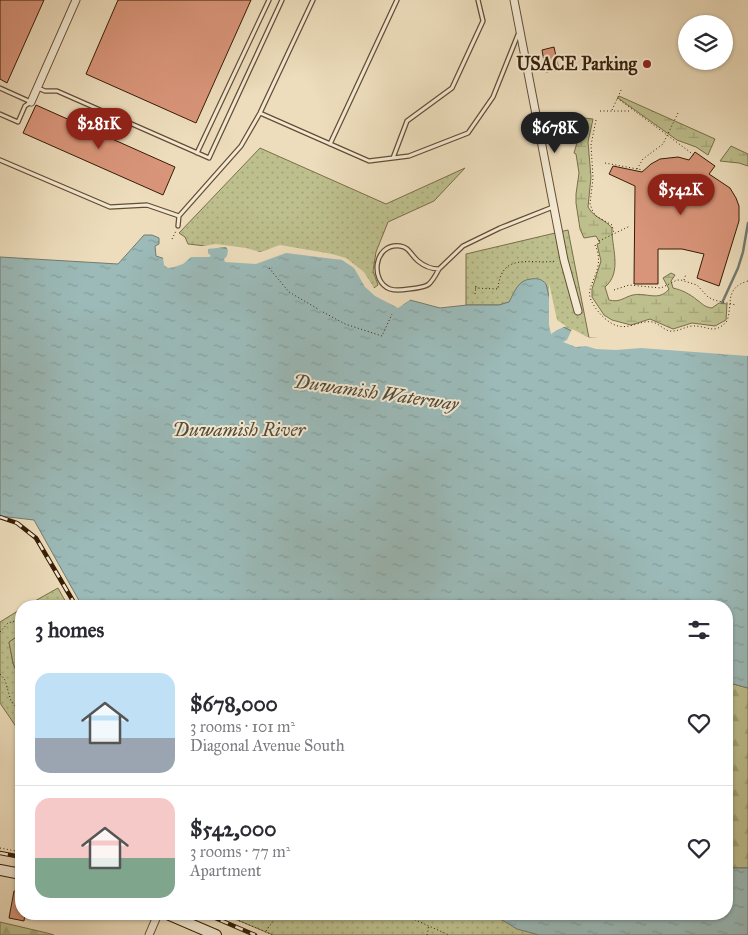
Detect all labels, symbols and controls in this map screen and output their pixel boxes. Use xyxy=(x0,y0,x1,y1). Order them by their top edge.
map controls xyxy=(678,15,733,70)
button: layers xyxy=(678,15,733,70)
place label: USACE Parking xyxy=(516,53,638,76)
marker: USACE Parking xyxy=(641,58,653,70)
pin: $281K xyxy=(64,108,134,150)
pin: $678K xyxy=(520,112,590,154)
text: $281K xyxy=(77,114,121,133)
text: $678K xyxy=(532,118,578,137)
pin: $542K xyxy=(646,174,716,216)
text: $542K xyxy=(659,180,703,199)
water label: Duwamish Waterway xyxy=(292,370,461,416)
water label: Duwamish River xyxy=(173,418,306,441)
icon: filters xyxy=(685,616,713,644)
text: 3 homes xyxy=(35,617,104,643)
text: $678,000 xyxy=(190,691,278,717)
icon: home xyxy=(75,693,135,753)
icon: heart xyxy=(685,709,713,737)
text: 3 rooms · 101 m² xyxy=(190,717,295,736)
text: Diagonal Avenue South xyxy=(190,736,345,755)
text: $542,000 xyxy=(190,816,276,842)
icon: home xyxy=(75,818,135,878)
icon: heart xyxy=(685,834,713,862)
text: 3 rooms · 77 m² xyxy=(190,842,290,861)
text: Apartment xyxy=(190,861,262,880)

